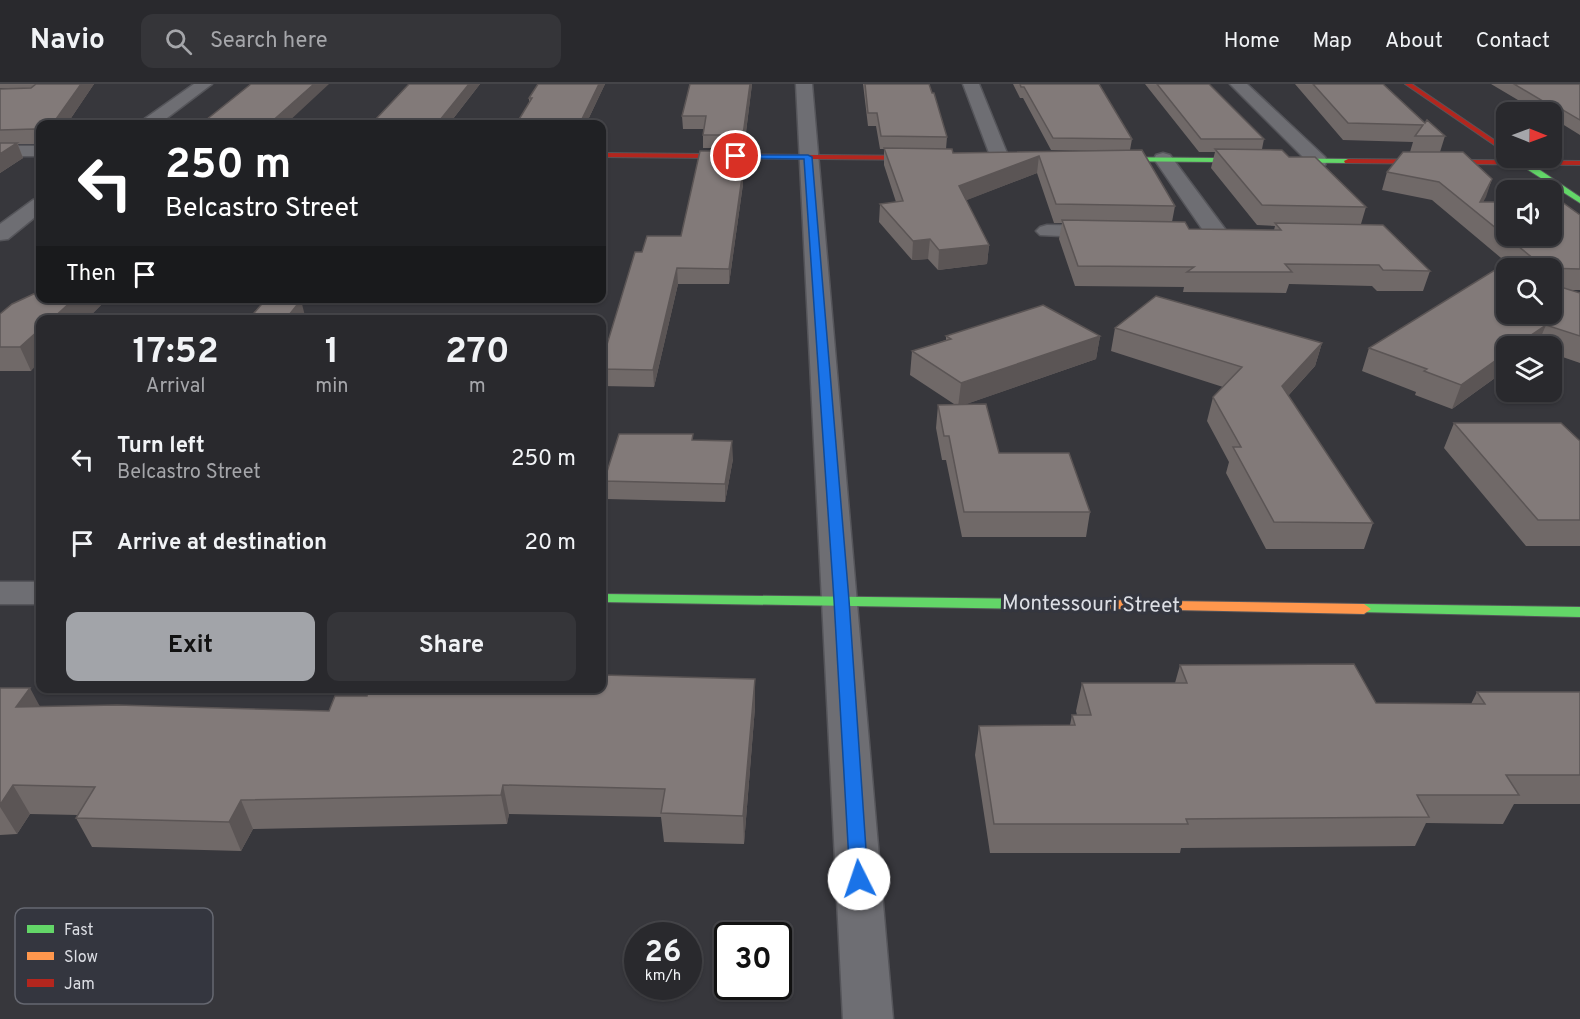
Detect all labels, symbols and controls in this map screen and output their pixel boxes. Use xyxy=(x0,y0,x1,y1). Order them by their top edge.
search box xyxy=(141,14,561,68)
text: Navio xyxy=(30,23,105,59)
icon: search xyxy=(162,25,195,58)
text: Search here xyxy=(210,28,327,55)
text: Home xyxy=(1224,28,1280,55)
text: Map xyxy=(1313,28,1352,55)
text: About xyxy=(1385,28,1443,55)
text: Contact xyxy=(1476,28,1550,55)
north arrow xyxy=(1496,102,1562,168)
map controls xyxy=(1496,102,1562,402)
pin xyxy=(710,130,761,181)
icon: arrive xyxy=(719,139,752,172)
text: 250 m xyxy=(165,140,291,193)
icon: left xyxy=(66,144,144,222)
button: sound xyxy=(1496,180,1562,246)
text: Belcastro Street xyxy=(165,192,359,226)
icon: arrive xyxy=(128,258,161,291)
button: search xyxy=(1496,258,1562,324)
text: Then xyxy=(66,261,116,288)
text: 17:52 xyxy=(132,330,219,376)
text: 1 xyxy=(325,330,339,376)
text: 270 xyxy=(445,330,510,376)
button: layers xyxy=(1496,336,1562,402)
text: Arrival xyxy=(146,374,205,400)
text: min xyxy=(315,374,349,400)
text: m xyxy=(469,374,486,400)
text: Turn left xyxy=(117,433,205,460)
icon: left xyxy=(66,443,99,476)
text: 250 m xyxy=(511,446,576,473)
text: Belcastro Street xyxy=(117,460,261,486)
icon: arrive xyxy=(66,527,99,560)
text: Arrive at destination xyxy=(117,530,327,557)
text: 20 m xyxy=(525,530,576,557)
street label: Montessouri Street xyxy=(1002,590,1180,620)
button: Exit xyxy=(66,612,315,681)
button: Share xyxy=(327,612,576,681)
position arrow xyxy=(827,847,891,911)
legend xyxy=(15,908,213,1004)
text: Fast xyxy=(64,921,94,941)
speed limit sign: 30 xyxy=(714,922,792,1000)
text: 26 xyxy=(645,935,681,972)
text: Slow xyxy=(64,948,98,968)
text: km/h xyxy=(645,967,681,986)
text: Jam xyxy=(64,975,95,995)

